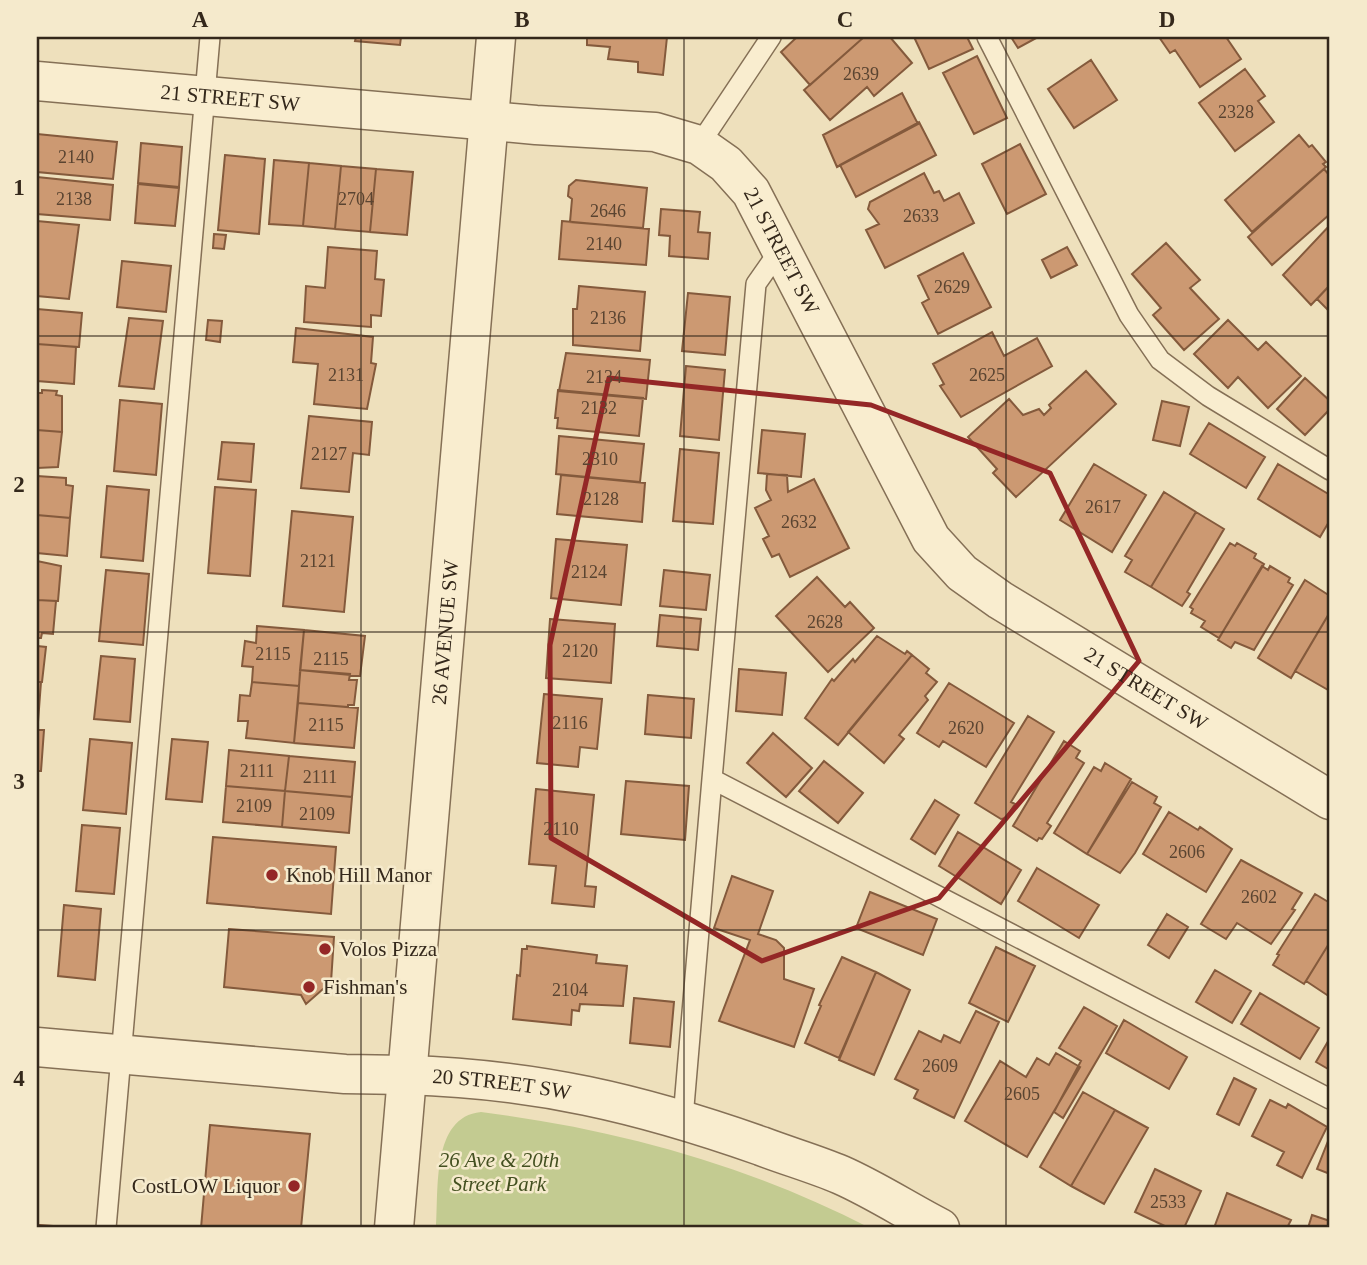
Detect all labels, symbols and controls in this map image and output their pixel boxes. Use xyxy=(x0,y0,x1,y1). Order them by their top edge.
text: A xyxy=(192,7,209,32)
text: B xyxy=(514,7,530,32)
text: C xyxy=(837,7,853,32)
text: D xyxy=(1159,7,1175,32)
house number: 2639 xyxy=(843,64,879,84)
street label: 21 STREET SW xyxy=(160,80,301,116)
house number: 2328 xyxy=(1218,102,1254,122)
house number: 2140 xyxy=(58,147,94,167)
text: 1 xyxy=(13,175,25,200)
street label: 21 STREET SW xyxy=(739,183,824,319)
house number: 2138 xyxy=(56,189,92,209)
house number: 2704 xyxy=(338,189,374,209)
house number: 2646 xyxy=(590,201,626,221)
house number: 2633 xyxy=(903,206,939,226)
house number: 2140 xyxy=(586,234,622,254)
house number: 2629 xyxy=(934,277,970,297)
house number: 2136 xyxy=(590,308,626,328)
house number: 2131 xyxy=(328,365,364,385)
house number: 2625 xyxy=(969,365,1005,385)
house number: 2134 xyxy=(586,367,622,387)
house number: 2132 xyxy=(581,398,617,418)
house number: 2127 xyxy=(311,444,347,464)
house number: 2310 xyxy=(582,449,618,469)
text: 2 xyxy=(13,472,25,497)
house number: 2128 xyxy=(583,489,619,509)
house number: 2617 xyxy=(1085,497,1121,517)
house number: 2632 xyxy=(781,512,817,532)
house number: 2121 xyxy=(300,551,336,571)
street label: 26 AVENUE SW xyxy=(427,559,463,706)
house number: 2124 xyxy=(571,562,607,582)
house number: 2628 xyxy=(807,612,843,632)
house number: 2120 xyxy=(562,641,598,661)
street label: 21 STREET SW xyxy=(1080,642,1212,735)
house number: 2115 xyxy=(255,644,291,664)
house number: 2115 xyxy=(313,649,349,669)
house number: 2116 xyxy=(552,713,588,733)
house number: 2115 xyxy=(308,715,344,735)
house number: 2620 xyxy=(948,718,984,738)
house number: 2111 xyxy=(240,761,274,781)
house number: 2111 xyxy=(303,767,337,787)
text: 3 xyxy=(13,769,25,794)
house number: 2109 xyxy=(236,796,272,816)
house number: 2109 xyxy=(299,804,335,824)
house number: 2110 xyxy=(543,819,579,839)
house number: 2606 xyxy=(1169,842,1205,862)
place label: Knob Hill Manor xyxy=(286,863,432,887)
marker: Knob Hill Manor xyxy=(264,867,280,883)
house number: 2602 xyxy=(1241,887,1277,907)
place label: Volos Pizza xyxy=(339,937,438,961)
marker: Volos Pizza xyxy=(317,941,333,957)
place label: Fishman's xyxy=(323,975,407,999)
marker: Fishman's xyxy=(301,979,317,995)
house number: 2104 xyxy=(552,980,588,1000)
house number: 2609 xyxy=(922,1056,958,1076)
street label: 20 STREET SW xyxy=(432,1064,573,1105)
text: 4 xyxy=(13,1066,25,1091)
house number: 2605 xyxy=(1004,1084,1040,1104)
park label: 26 Ave & 20th Street Park xyxy=(439,1148,559,1196)
place label: CostLOW Liquor xyxy=(132,1174,280,1198)
marker: CostLOW Liquor xyxy=(286,1178,302,1194)
house number: 2533 xyxy=(1150,1192,1186,1212)

